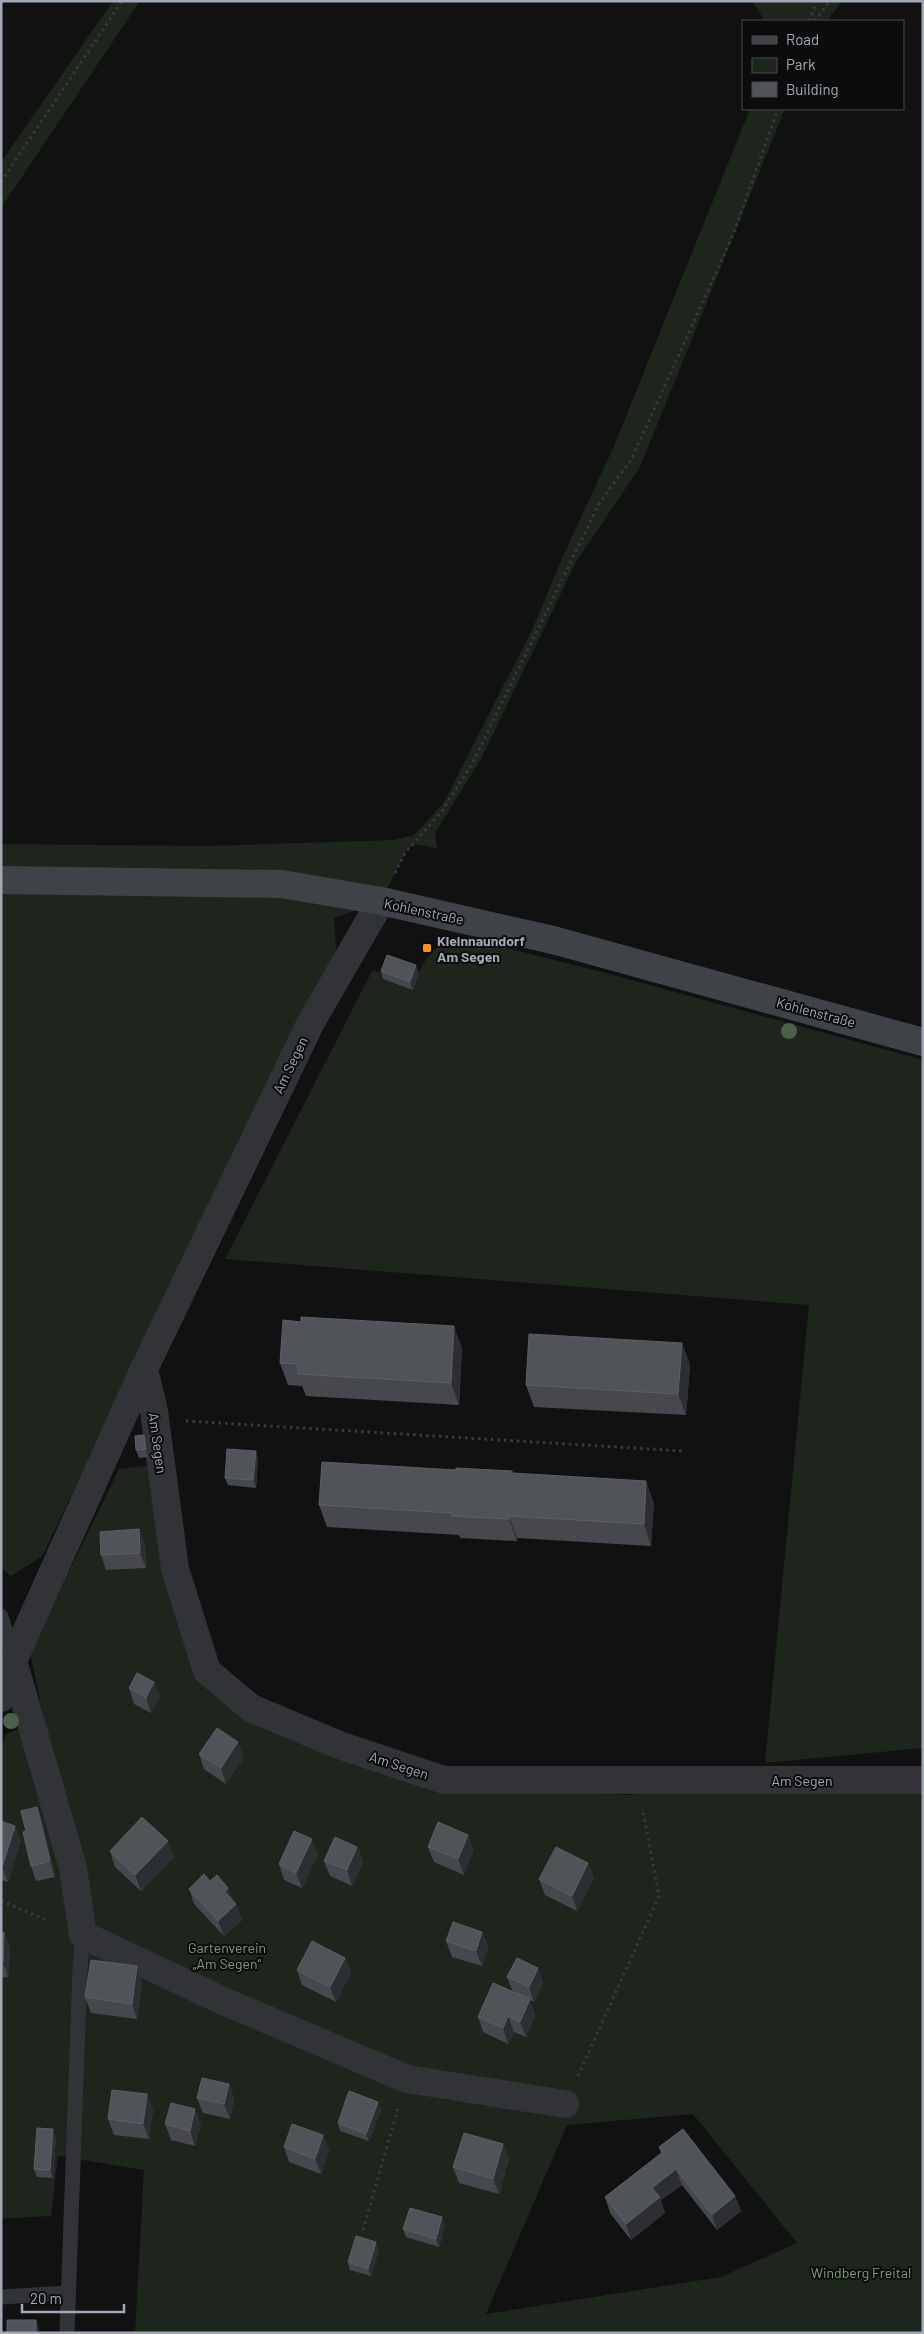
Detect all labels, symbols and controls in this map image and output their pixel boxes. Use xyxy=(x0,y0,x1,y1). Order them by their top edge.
legend xyxy=(742,20,904,110)
text: Road xyxy=(786,30,819,48)
text: Park xyxy=(786,55,816,73)
text: Building xyxy=(786,80,839,98)
street label: Kohlenstraße xyxy=(383,894,465,928)
place label: Kleinnaundorf Am Segen xyxy=(437,932,525,965)
marker: Kleinnaundorf Am Segen xyxy=(421,942,433,954)
street label: Kohlenstraße xyxy=(775,993,857,1031)
street label: Am Segen xyxy=(269,1034,311,1096)
street label: Am Segen xyxy=(145,1412,171,1474)
street label: Am Segen xyxy=(367,1747,431,1783)
street label: Am Segen xyxy=(771,1772,833,1789)
park label: Gartenverein „Am Segen“ xyxy=(188,1939,266,1972)
park label: Windberg Freital xyxy=(811,2264,911,2281)
scale bar xyxy=(22,2282,125,2314)
text: 20 m xyxy=(30,2289,62,2307)

